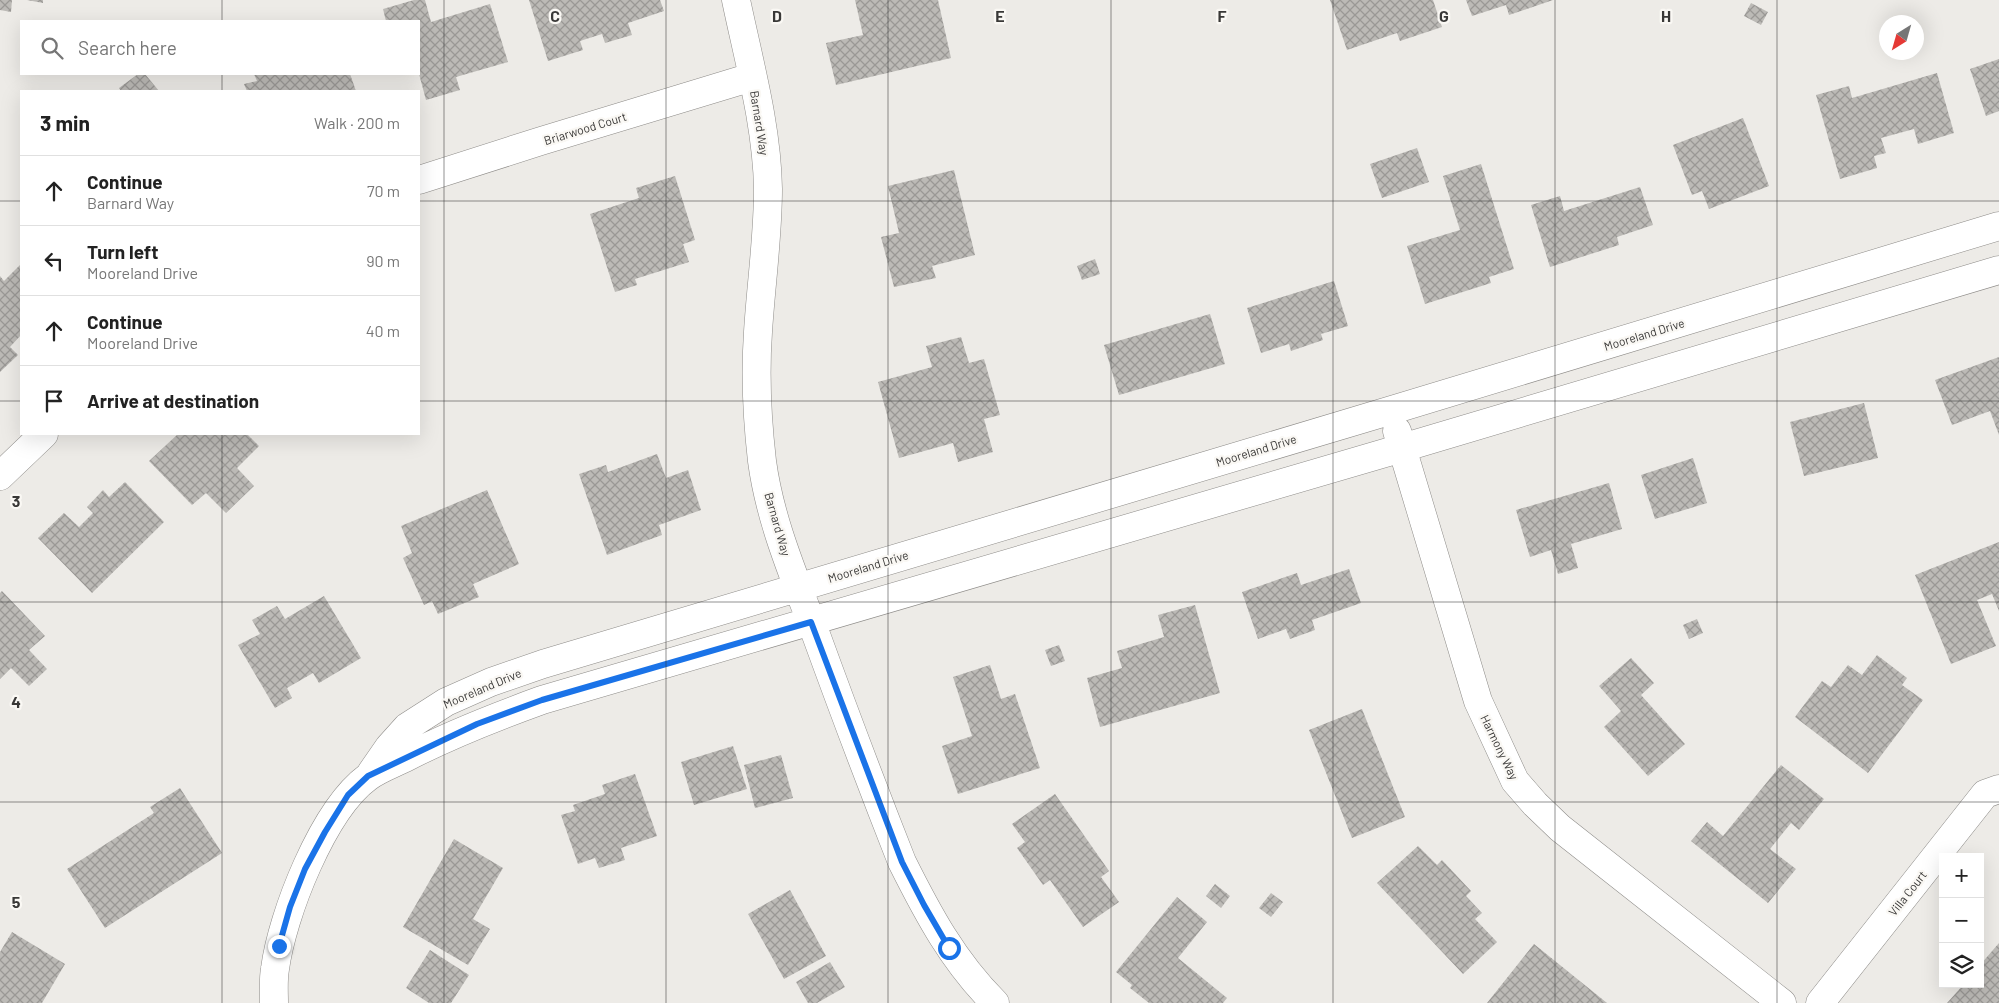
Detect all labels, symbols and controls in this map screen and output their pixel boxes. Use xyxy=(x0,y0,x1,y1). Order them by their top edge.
text: C xyxy=(550,6,560,25)
text: D xyxy=(772,6,782,25)
text: E xyxy=(995,6,1005,25)
text: F xyxy=(1218,6,1227,25)
text: G xyxy=(1439,6,1449,25)
text: H xyxy=(1661,6,1671,25)
north arrow xyxy=(1879,15,1924,60)
search box xyxy=(20,20,420,75)
icon: search xyxy=(38,34,66,62)
text: Search here xyxy=(78,36,177,59)
street label: Barnard Way xyxy=(748,90,772,157)
street label: Briarwood Court xyxy=(542,109,628,147)
text: 3 min xyxy=(40,110,90,135)
text: Walk · 200 m xyxy=(314,113,400,132)
text: Continue xyxy=(87,170,163,193)
icon: ahead xyxy=(40,177,68,205)
text: 70 m xyxy=(367,181,400,200)
text: Barnard Way xyxy=(87,193,174,212)
text: Turn left xyxy=(87,240,158,263)
icon: left xyxy=(40,247,68,275)
text: 90 m xyxy=(366,251,400,270)
text: Mooreland Drive xyxy=(87,263,198,282)
text: Continue xyxy=(87,310,163,333)
street label: Mooreland Drive xyxy=(1602,315,1686,353)
icon: ahead xyxy=(40,317,68,345)
text: 40 m xyxy=(366,321,400,340)
text: Mooreland Drive xyxy=(87,333,198,352)
icon: arrive xyxy=(40,387,68,415)
text: Arrive at destination xyxy=(87,389,259,412)
street label: Mooreland Drive xyxy=(1214,431,1298,469)
text: 3 xyxy=(12,491,20,510)
street label: Barnard Way xyxy=(762,491,794,558)
street label: Mooreland Drive xyxy=(826,547,910,585)
street label: Mooreland Drive xyxy=(441,665,523,711)
text: 4 xyxy=(11,692,21,711)
street label: Harmony Way xyxy=(1478,712,1522,782)
map controls xyxy=(1939,853,1984,988)
button: + xyxy=(1939,853,1984,898)
street label: Villa Court xyxy=(1885,868,1929,918)
text: 5 xyxy=(12,892,21,911)
button: − xyxy=(1939,898,1984,943)
route end xyxy=(268,935,291,958)
route start xyxy=(938,937,961,960)
button: layers xyxy=(1939,943,1984,988)

